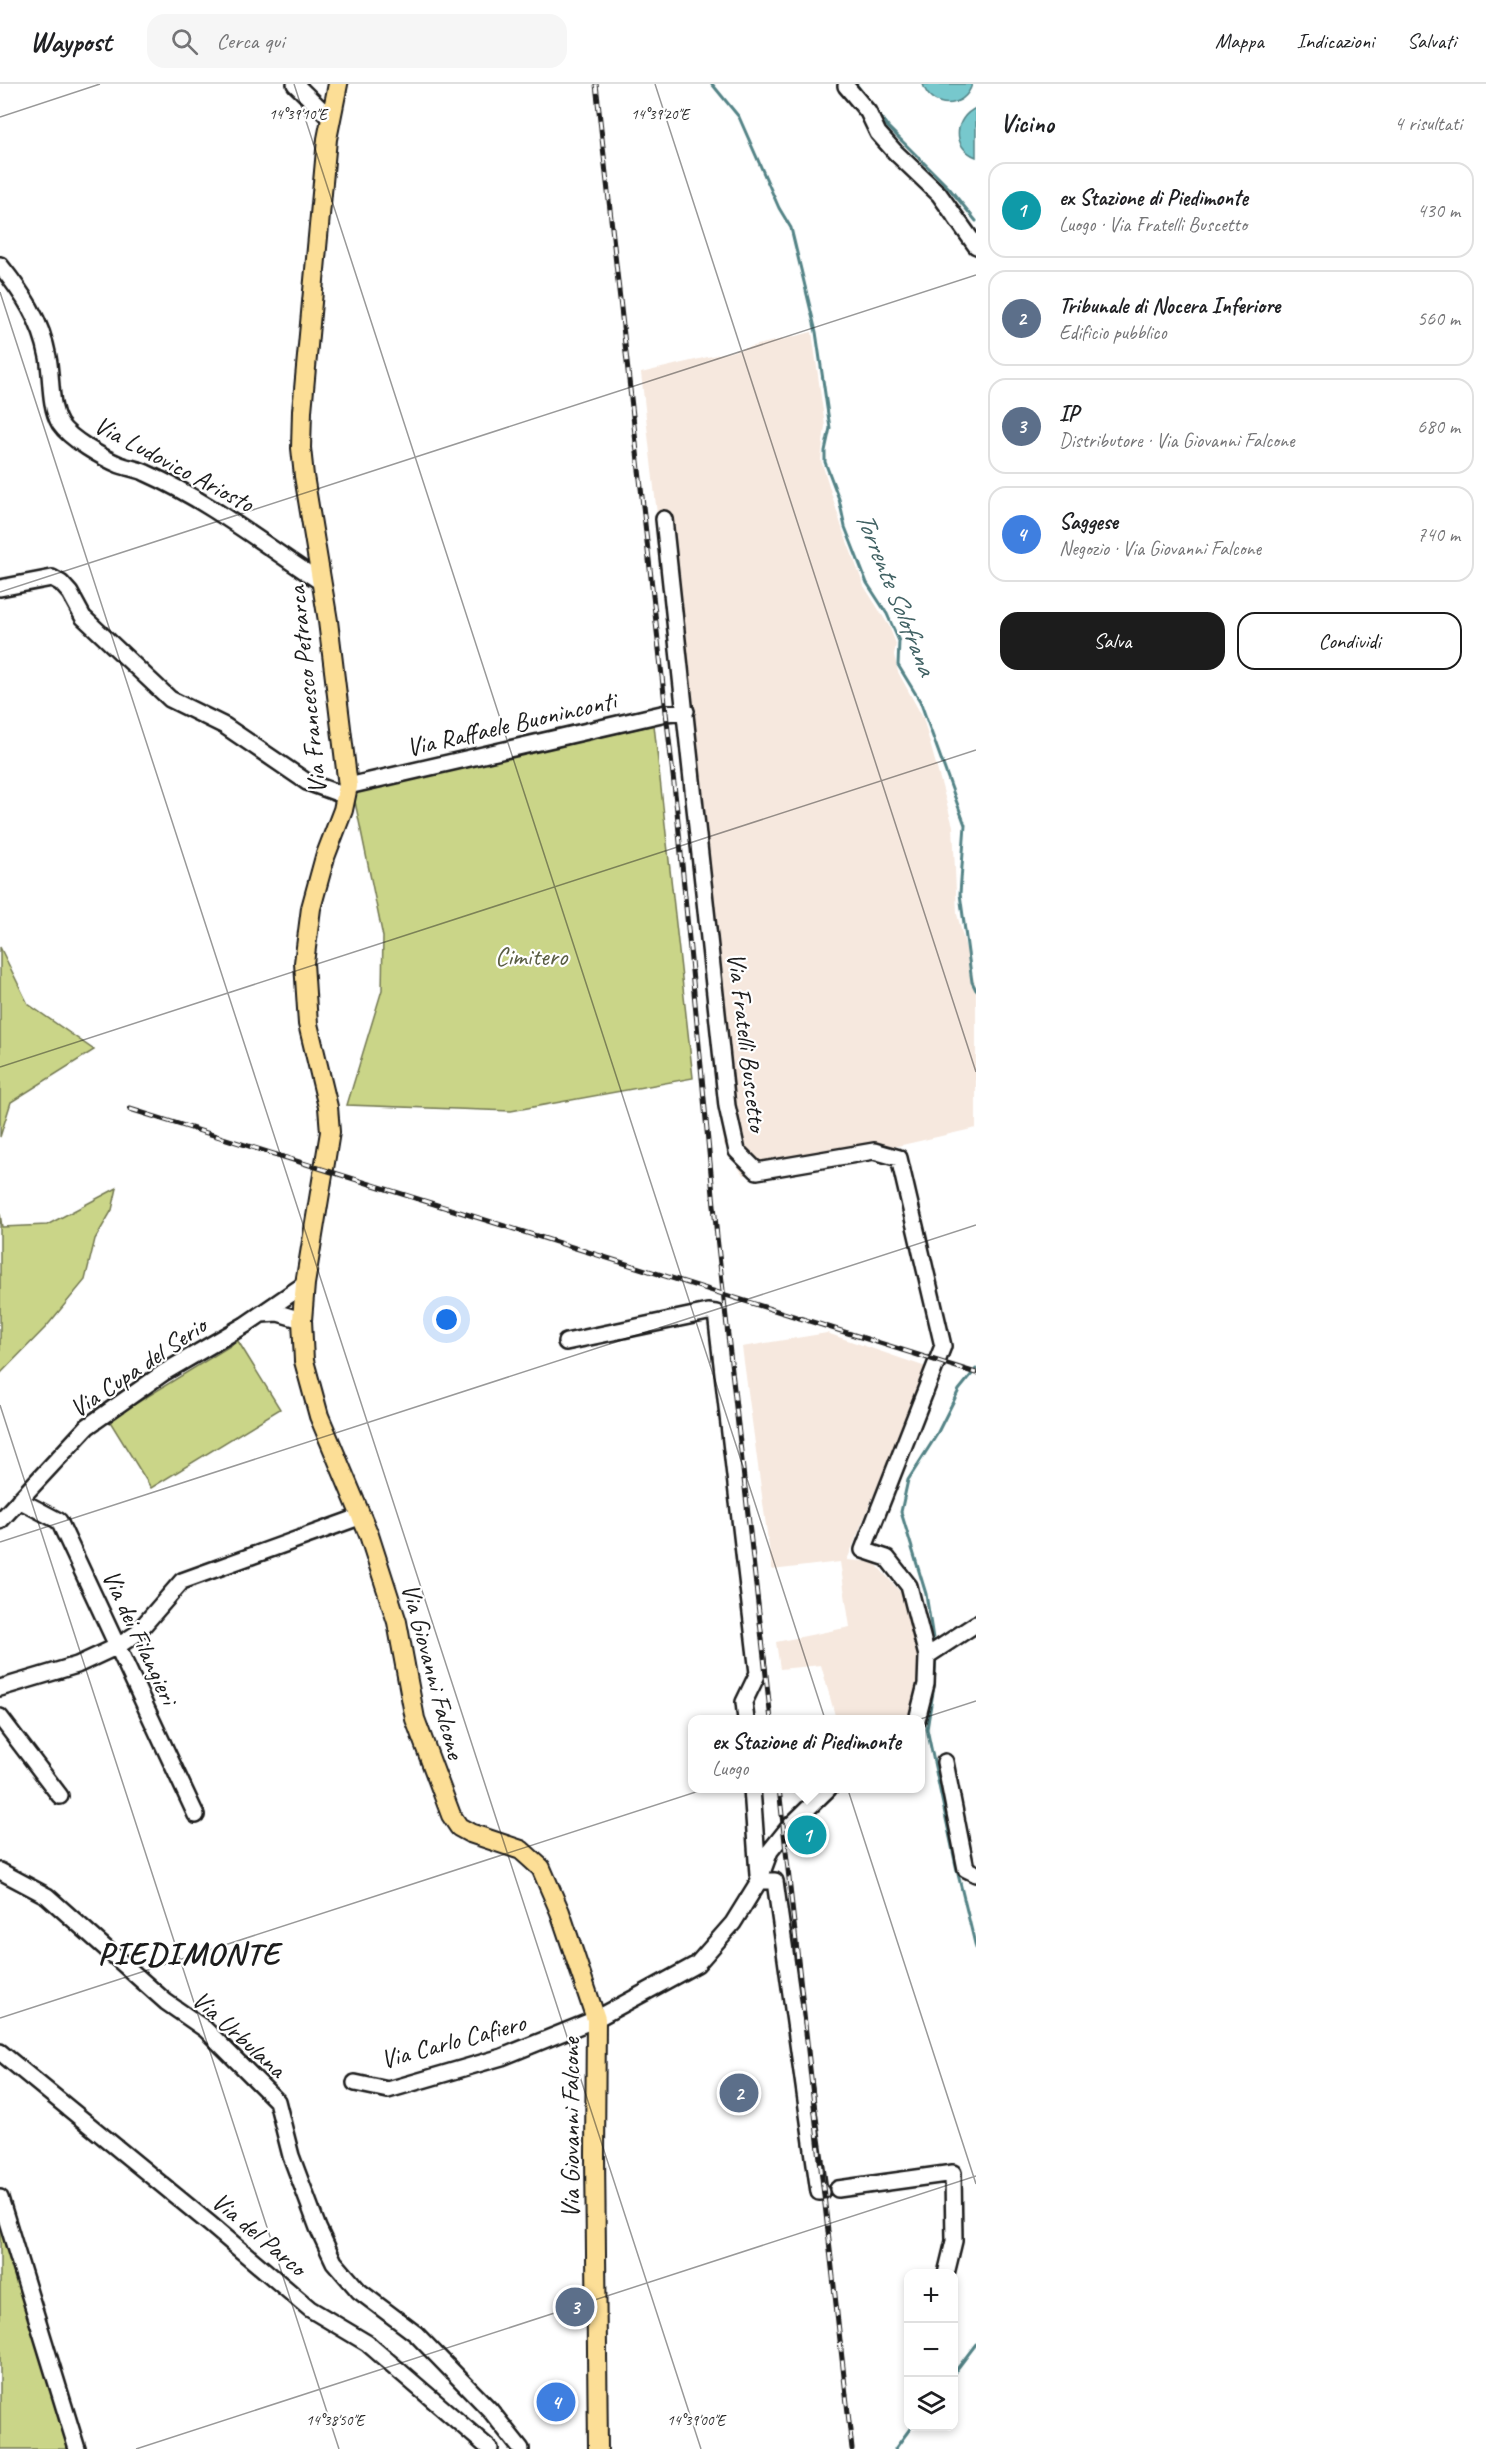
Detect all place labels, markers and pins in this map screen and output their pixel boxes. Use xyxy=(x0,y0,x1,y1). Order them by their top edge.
pin: 1 xyxy=(788,1812,826,1858)
pin: 2 xyxy=(720,2070,758,2116)
pin: 3 xyxy=(556,2284,594,2330)
pin: 4 xyxy=(536,2380,576,2424)

